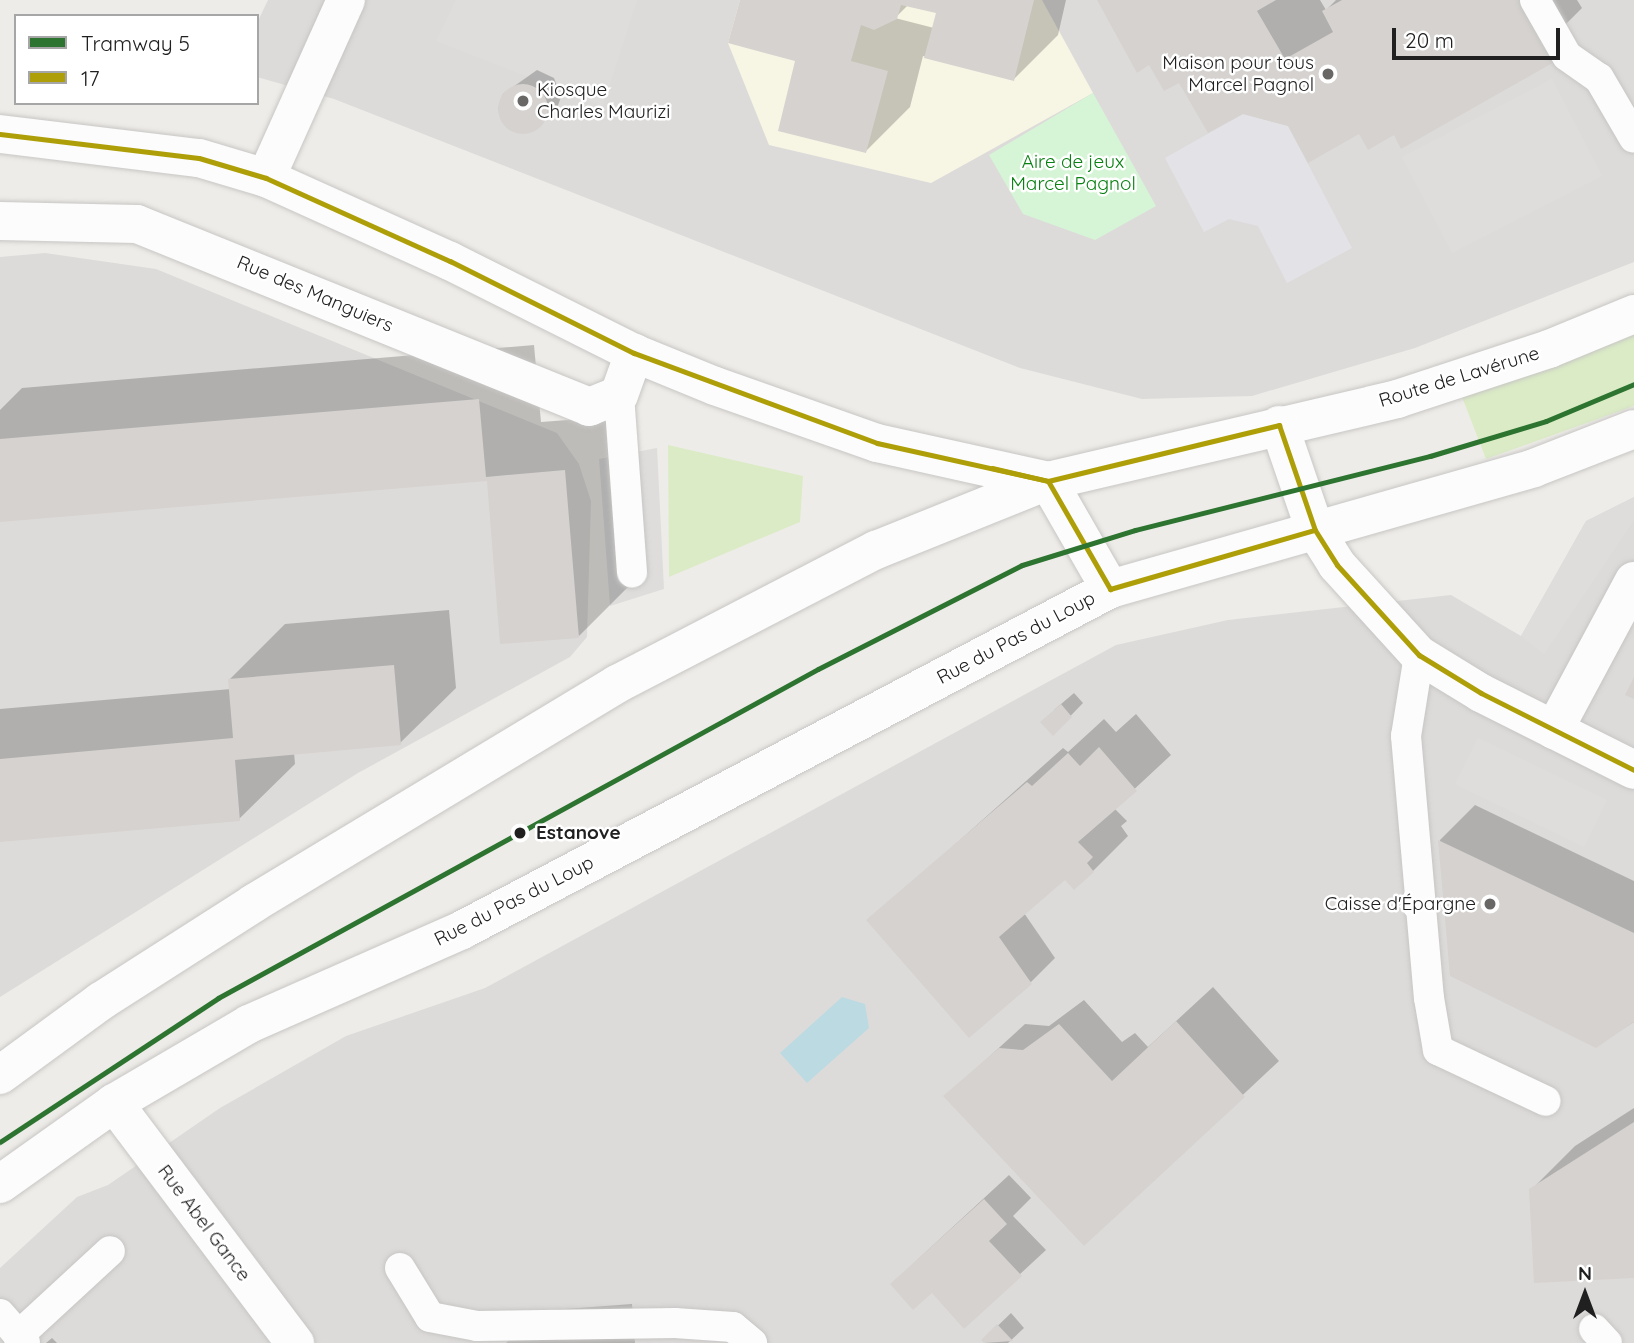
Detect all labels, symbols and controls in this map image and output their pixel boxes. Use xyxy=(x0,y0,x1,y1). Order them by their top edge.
legend xyxy=(14,14,259,105)
scale bar xyxy=(1396,14,1564,58)
text: 20 m xyxy=(1405,27,1454,53)
text: Tramway 5 xyxy=(81,30,190,56)
place label: Maison pour tous Marcel Pagnol xyxy=(1162,52,1314,96)
text: 17 xyxy=(81,65,100,91)
marker: Maison pour tous Marcel Pagnol xyxy=(1320,66,1336,82)
place label: Kiosque Charles Maurizi xyxy=(537,79,670,123)
marker: Kiosque Charles Maurizi xyxy=(515,93,531,109)
park label: Aire de jeux Marcel Pagnol xyxy=(1010,151,1136,195)
street label: Rue des Manguiers xyxy=(234,251,396,337)
street label: Route de Lavérune xyxy=(1376,342,1542,412)
street label: Rue du Pas du Loup xyxy=(933,587,1099,689)
place label: Estanove xyxy=(536,822,621,844)
marker: Estanove xyxy=(510,823,530,843)
street label: Rue du Pas du Loup xyxy=(431,851,597,951)
place label: Caisse d'Épargne xyxy=(1325,893,1476,915)
marker: Caisse d'Épargne xyxy=(1482,896,1498,912)
street label: Rue Abel Gance xyxy=(153,1160,255,1286)
north arrow xyxy=(1550,1259,1620,1329)
text: N xyxy=(1578,1261,1592,1285)

